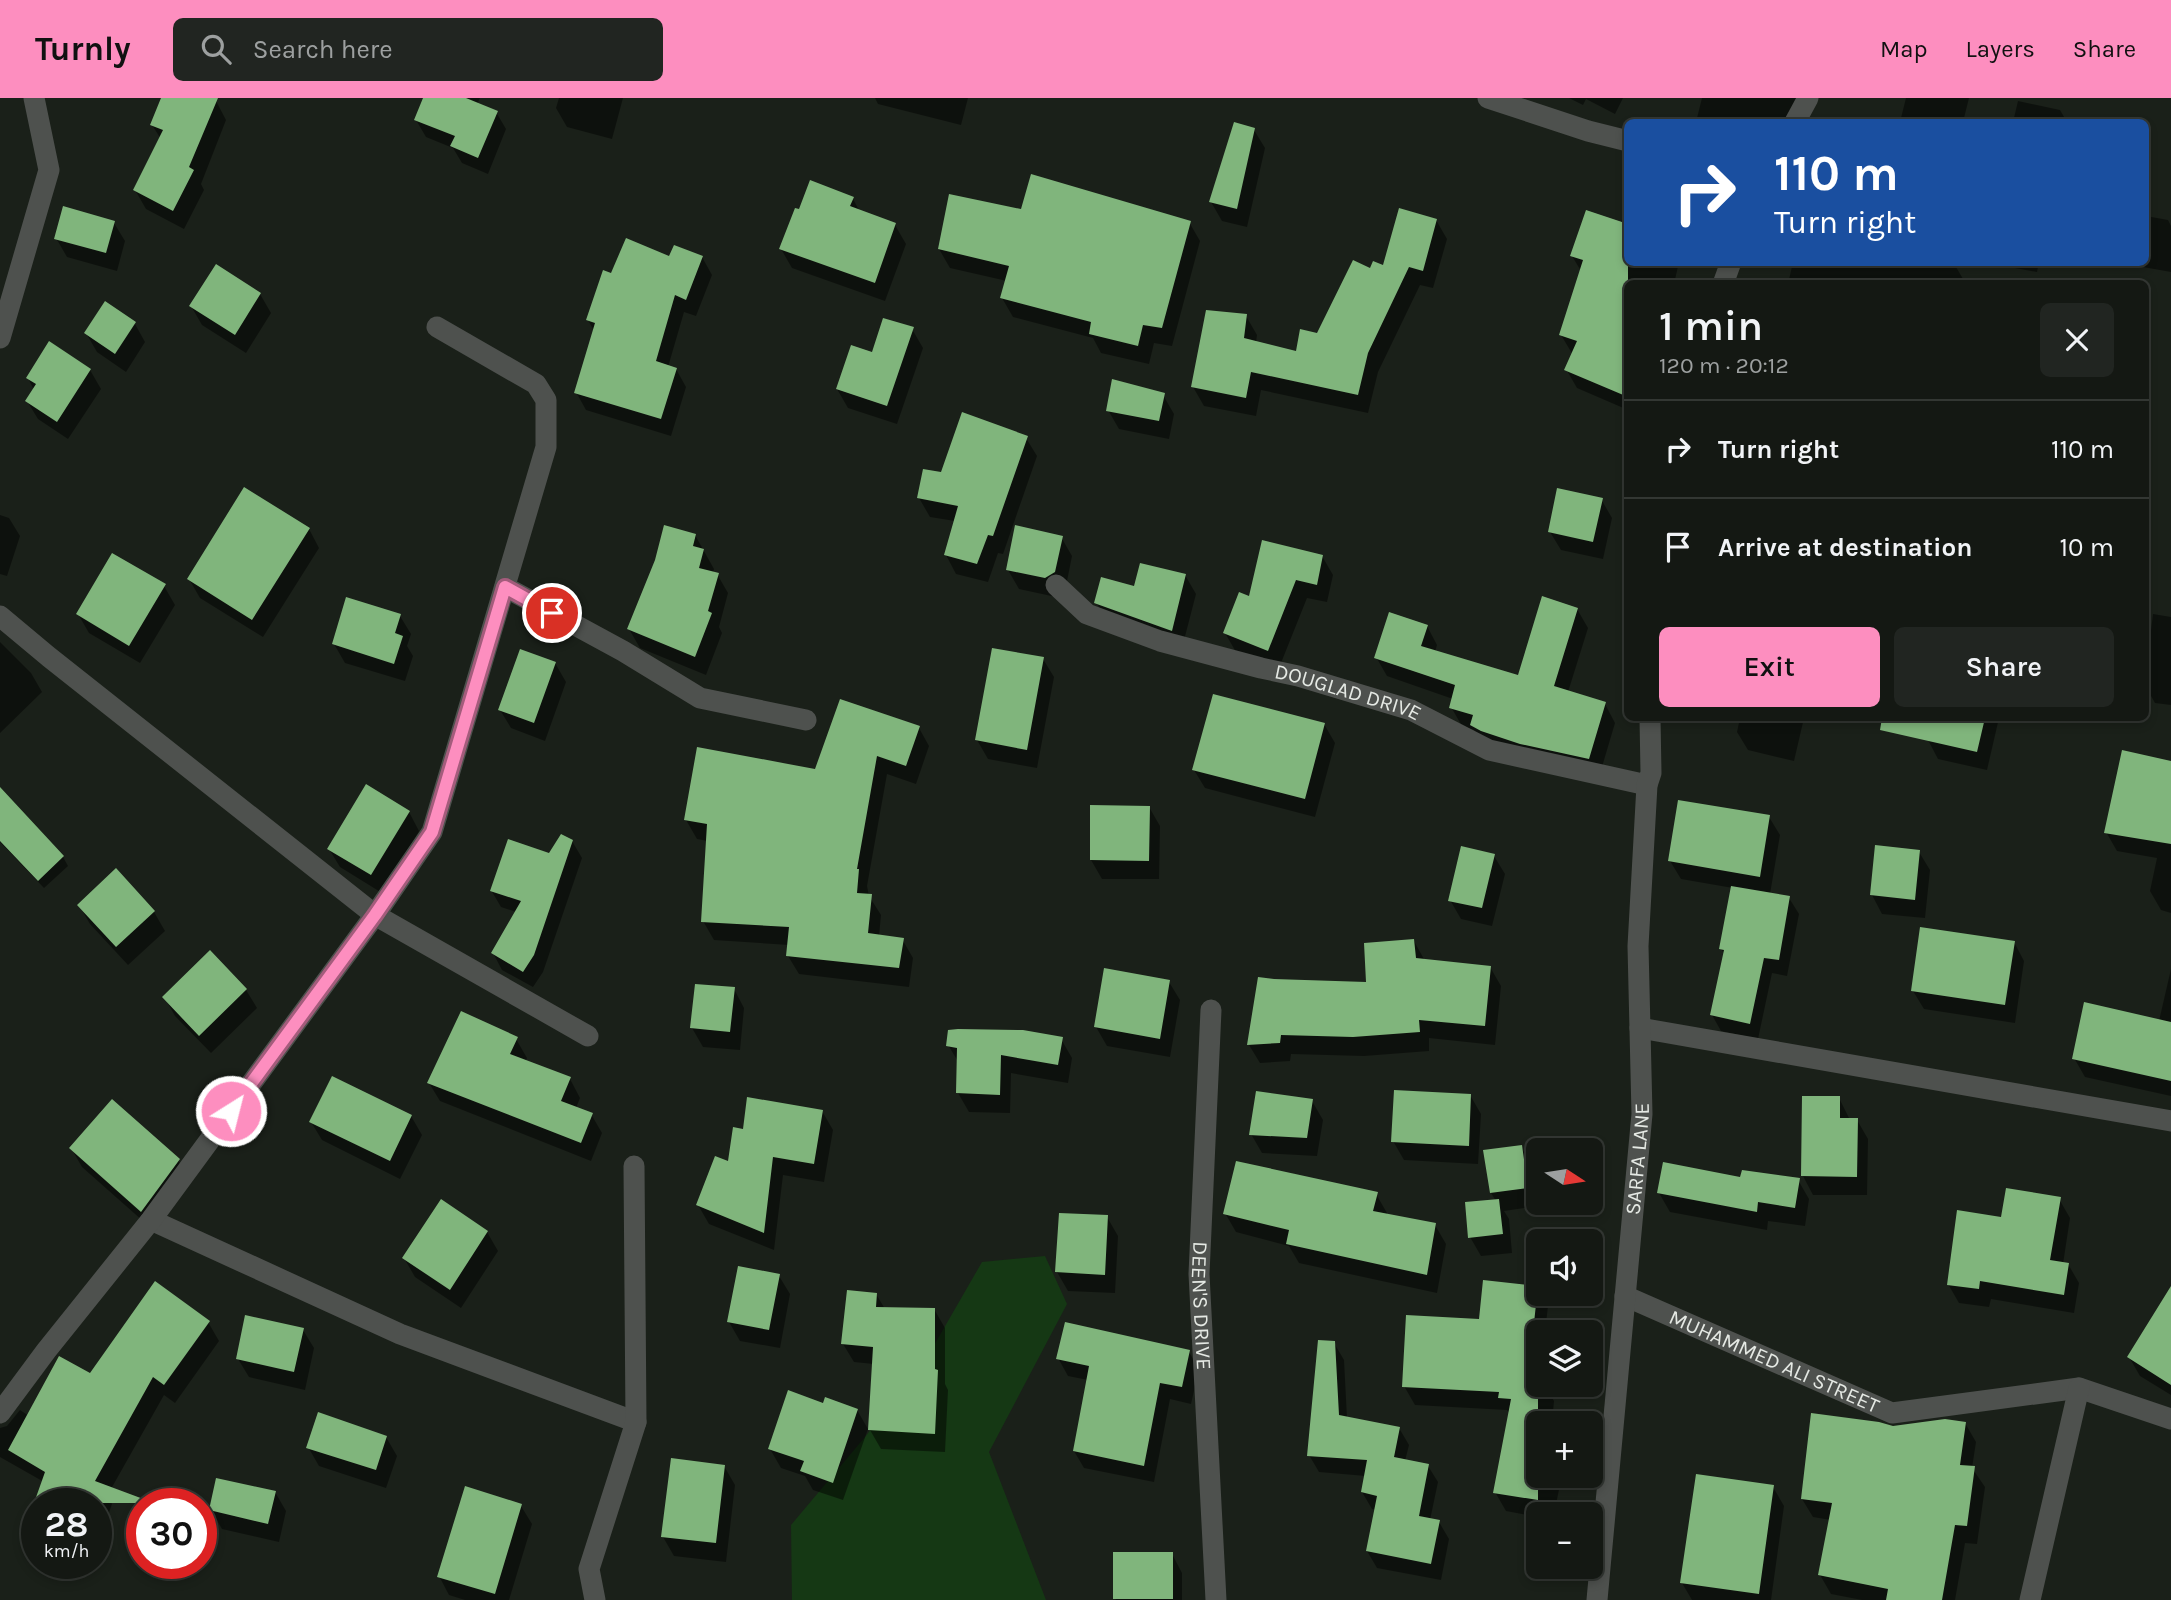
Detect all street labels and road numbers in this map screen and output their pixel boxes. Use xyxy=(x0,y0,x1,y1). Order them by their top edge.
street label: DOUGLAD DRIVE xyxy=(1272,659,1426,725)
street label: SARFA LANE xyxy=(1621,1102,1654,1216)
street label: DEEN'S DRIVE xyxy=(1187,1241,1216,1371)
street label: MUHAMMED ALI STREET xyxy=(1666,1305,1883,1418)

